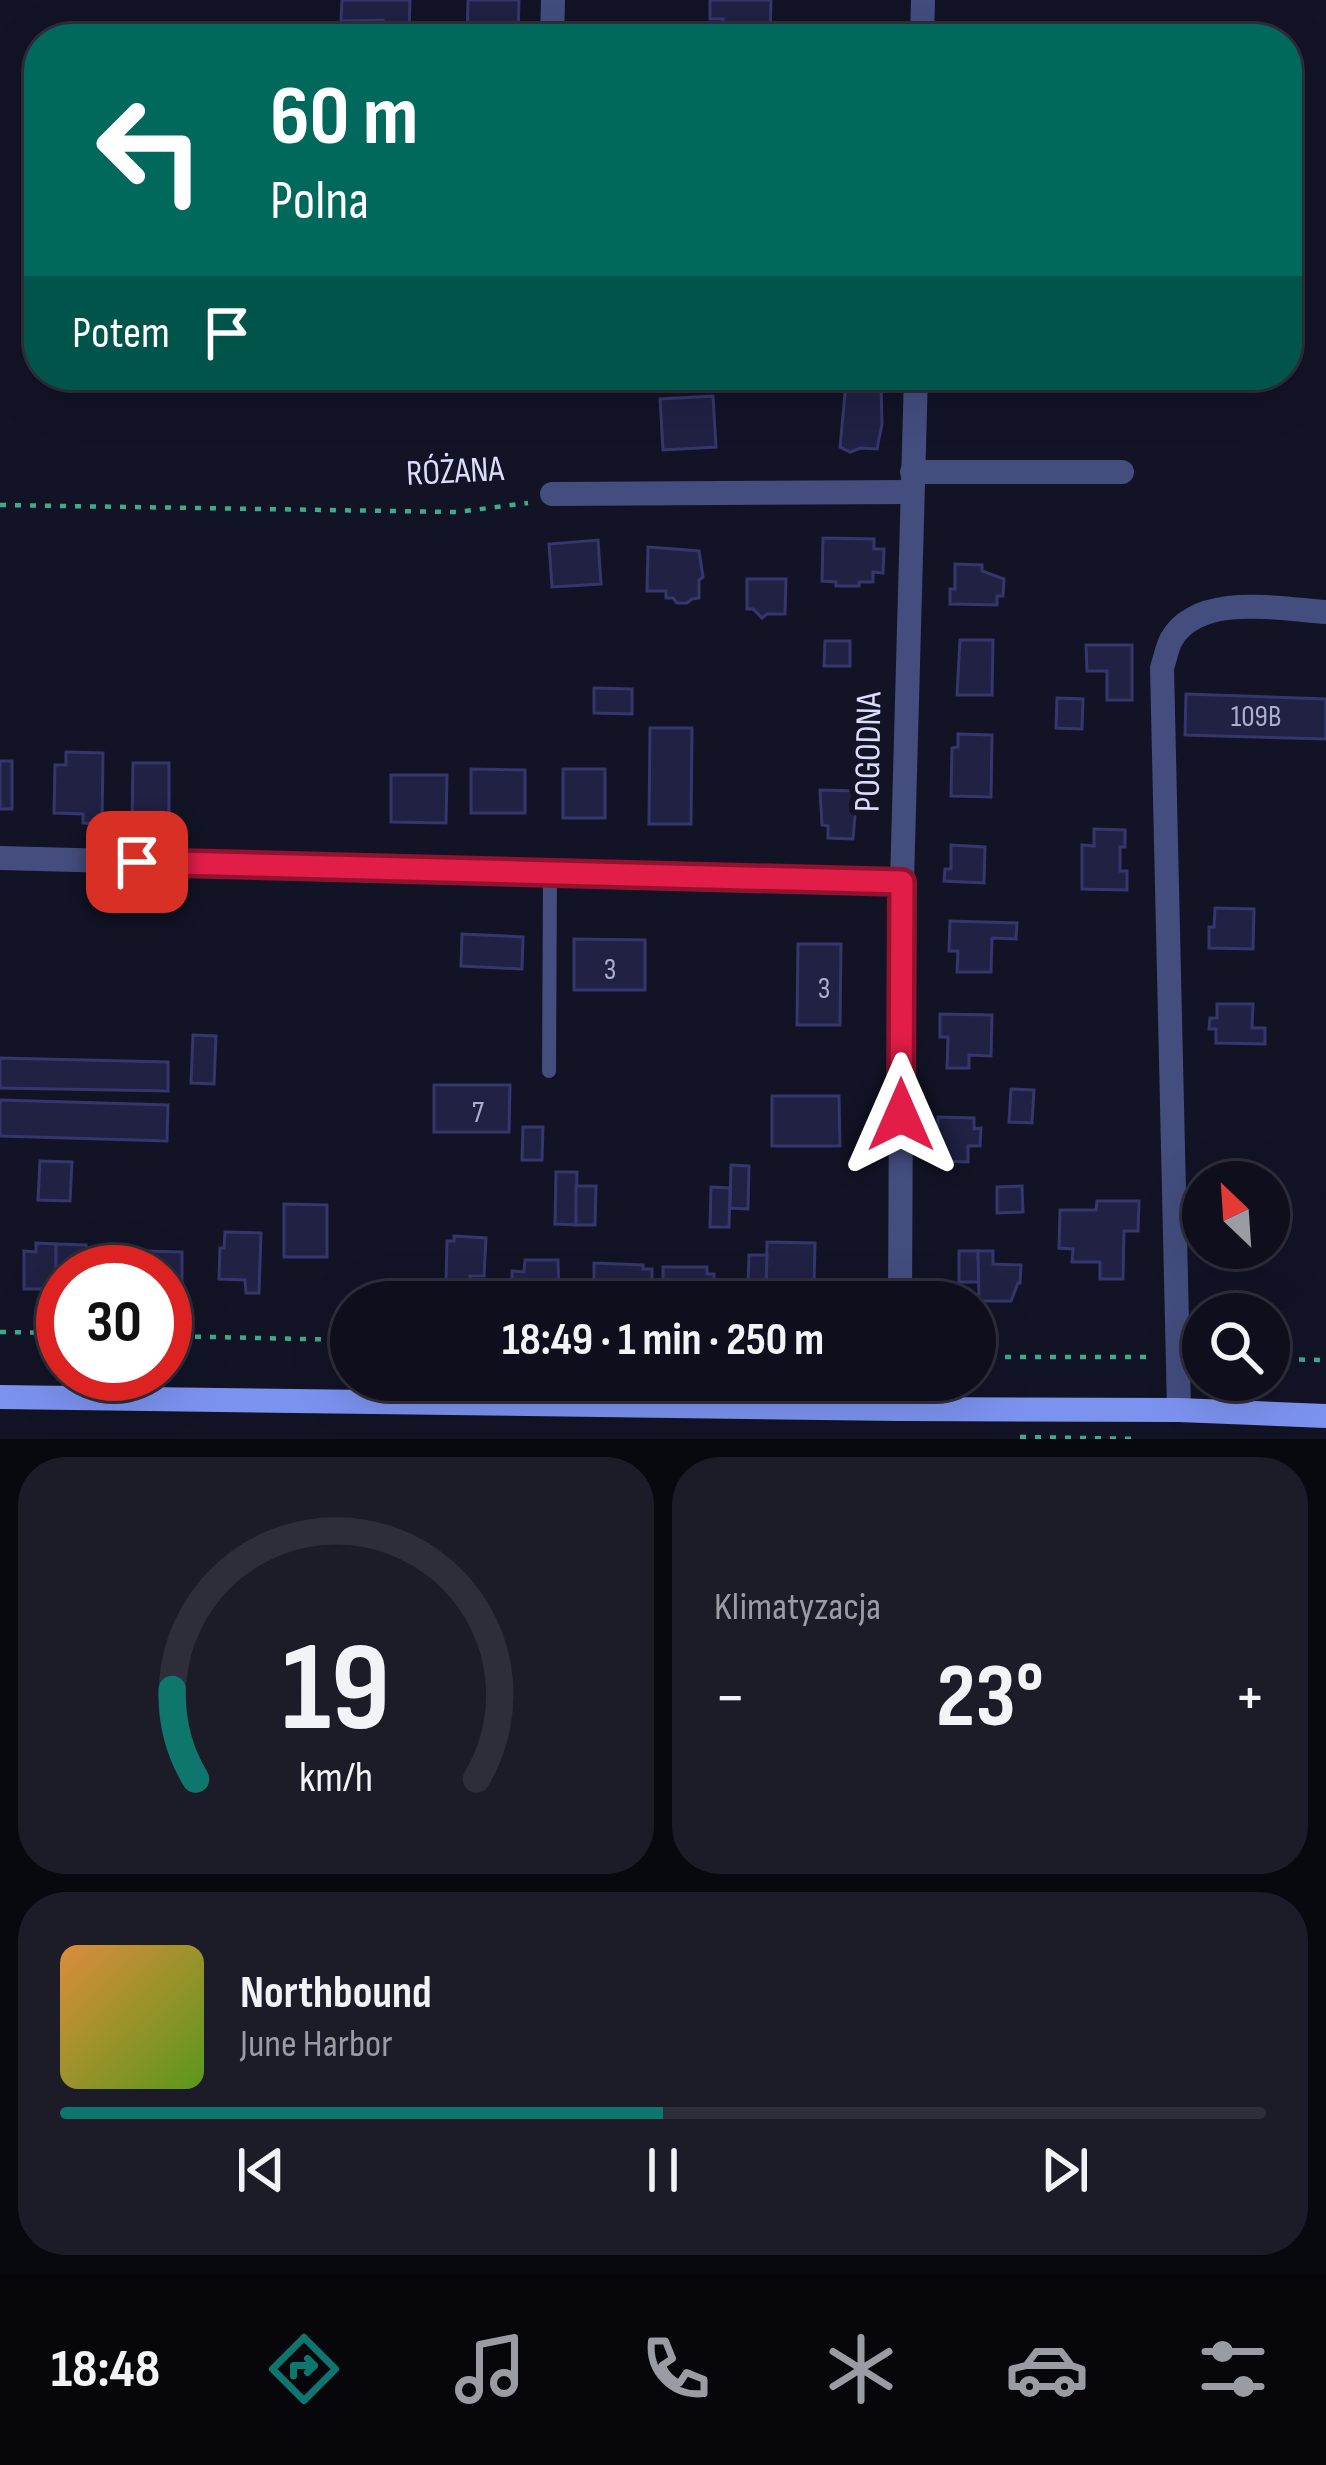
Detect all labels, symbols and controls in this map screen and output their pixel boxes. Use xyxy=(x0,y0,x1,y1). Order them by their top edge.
text: 60 m xyxy=(270,67,418,168)
icon: left xyxy=(72,72,228,228)
text: Polna xyxy=(270,169,369,234)
icon: arrive xyxy=(194,300,260,366)
text: Potem xyxy=(72,306,170,361)
street label: RÓŻANA xyxy=(405,448,506,496)
street label: POGODNA xyxy=(846,691,892,812)
house number: 109B xyxy=(1231,699,1281,735)
pin xyxy=(86,811,188,913)
icon: arrive xyxy=(104,829,170,895)
house number: 3 xyxy=(604,952,616,988)
house number: 3 xyxy=(818,971,830,1007)
position arrow xyxy=(838,1052,964,1178)
house number: 7 xyxy=(472,1095,484,1131)
north arrow xyxy=(1182,1161,1290,1269)
map controls xyxy=(1182,1161,1290,1401)
speed limit sign: 30 xyxy=(36,1245,192,1401)
button: search xyxy=(1182,1293,1290,1401)
text: 18:49 · 1 min · 250 m xyxy=(502,1313,824,1368)
text: Klimatyzacja xyxy=(714,1584,881,1631)
text: 19 xyxy=(282,1616,390,1765)
text: 23° xyxy=(936,1644,1044,1752)
text: − xyxy=(714,1659,746,1738)
text: + xyxy=(1234,1659,1266,1738)
text: km/h xyxy=(299,1751,373,1803)
text: Northbound xyxy=(240,1966,432,2021)
text: June Harbor xyxy=(240,2021,392,2068)
icon: previous xyxy=(228,2137,294,2203)
icon: pause xyxy=(630,2137,696,2203)
icon: next xyxy=(1032,2137,1098,2203)
icon: directions xyxy=(262,2327,346,2411)
icon: music xyxy=(448,2327,532,2411)
icon: phone xyxy=(634,2327,718,2411)
icon: climate xyxy=(819,2327,903,2411)
icon: car xyxy=(1005,2327,1089,2411)
icon: filters xyxy=(1191,2327,1275,2411)
text: 18:48 xyxy=(51,2337,160,2402)

